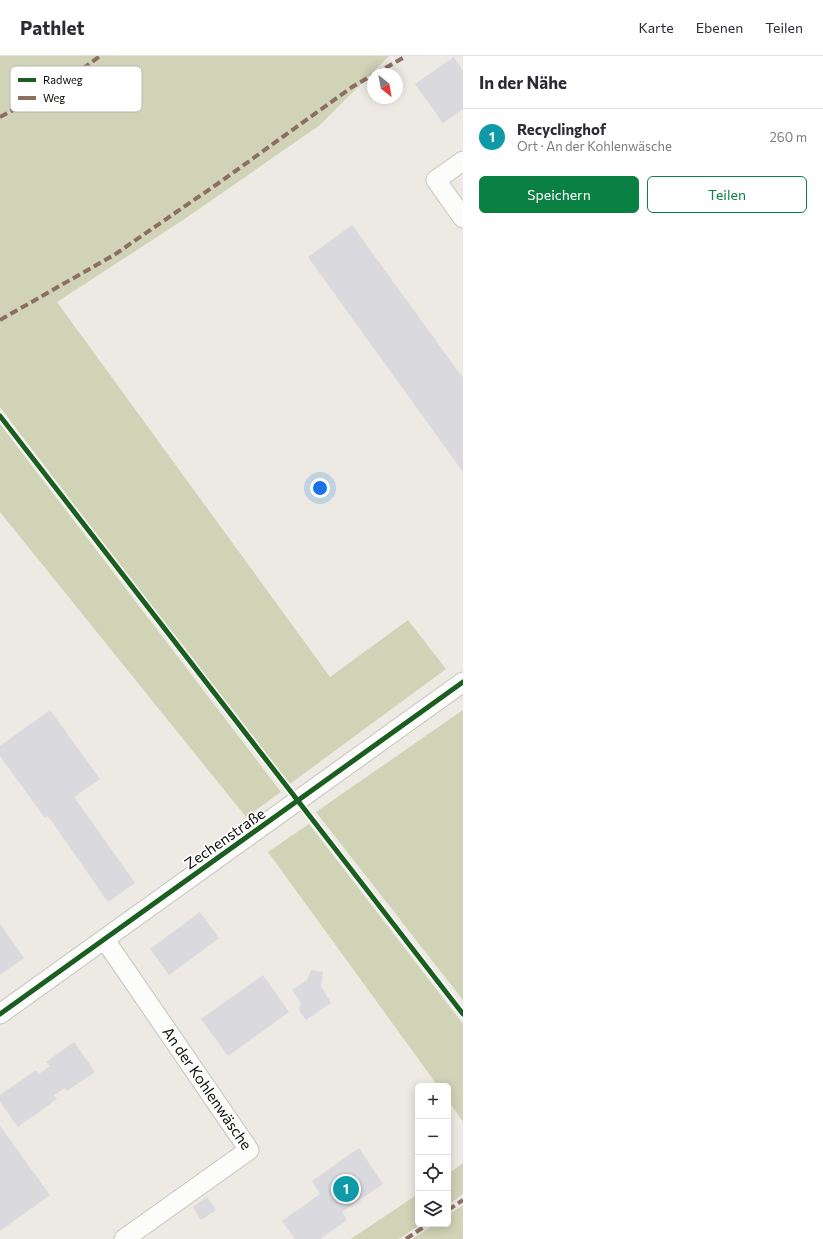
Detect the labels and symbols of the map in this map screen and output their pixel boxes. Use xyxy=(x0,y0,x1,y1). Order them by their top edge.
legend xyxy=(10,66,142,112)
north arrow xyxy=(367,68,403,104)
text: Radweg xyxy=(43,73,83,86)
text: Weg xyxy=(43,91,65,104)
your location xyxy=(310,478,330,498)
street label: Zechenstraße xyxy=(181,804,268,873)
street label: An der Kohlenwäsche xyxy=(159,1023,256,1153)
pin: 1 xyxy=(333,1174,359,1204)

